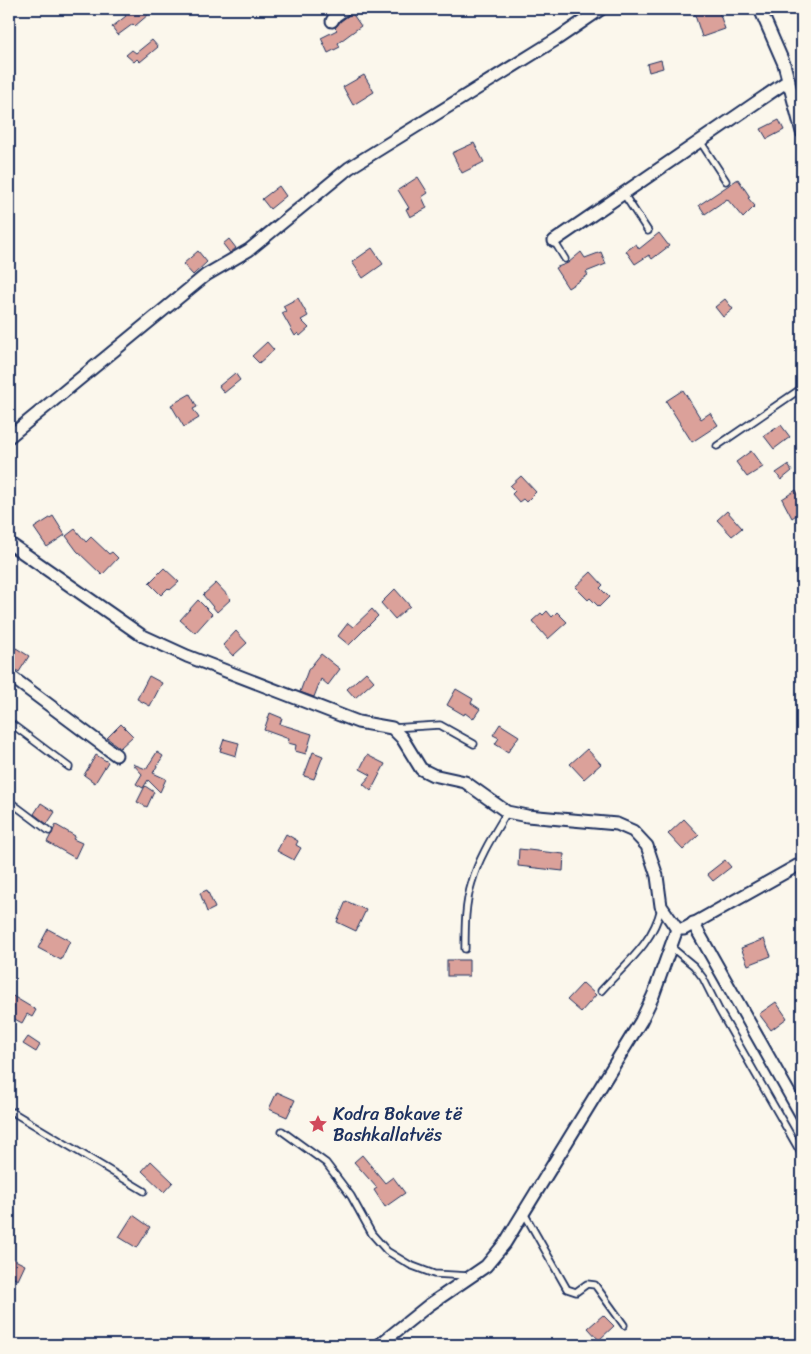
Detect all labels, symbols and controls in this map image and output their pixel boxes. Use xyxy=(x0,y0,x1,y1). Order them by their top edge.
place label: Kodra Bokave të Bashkallatvës xyxy=(333,1098,463,1151)
place icon: Kodra Bokave të Bashkallatvës xyxy=(307,1113,329,1135)

